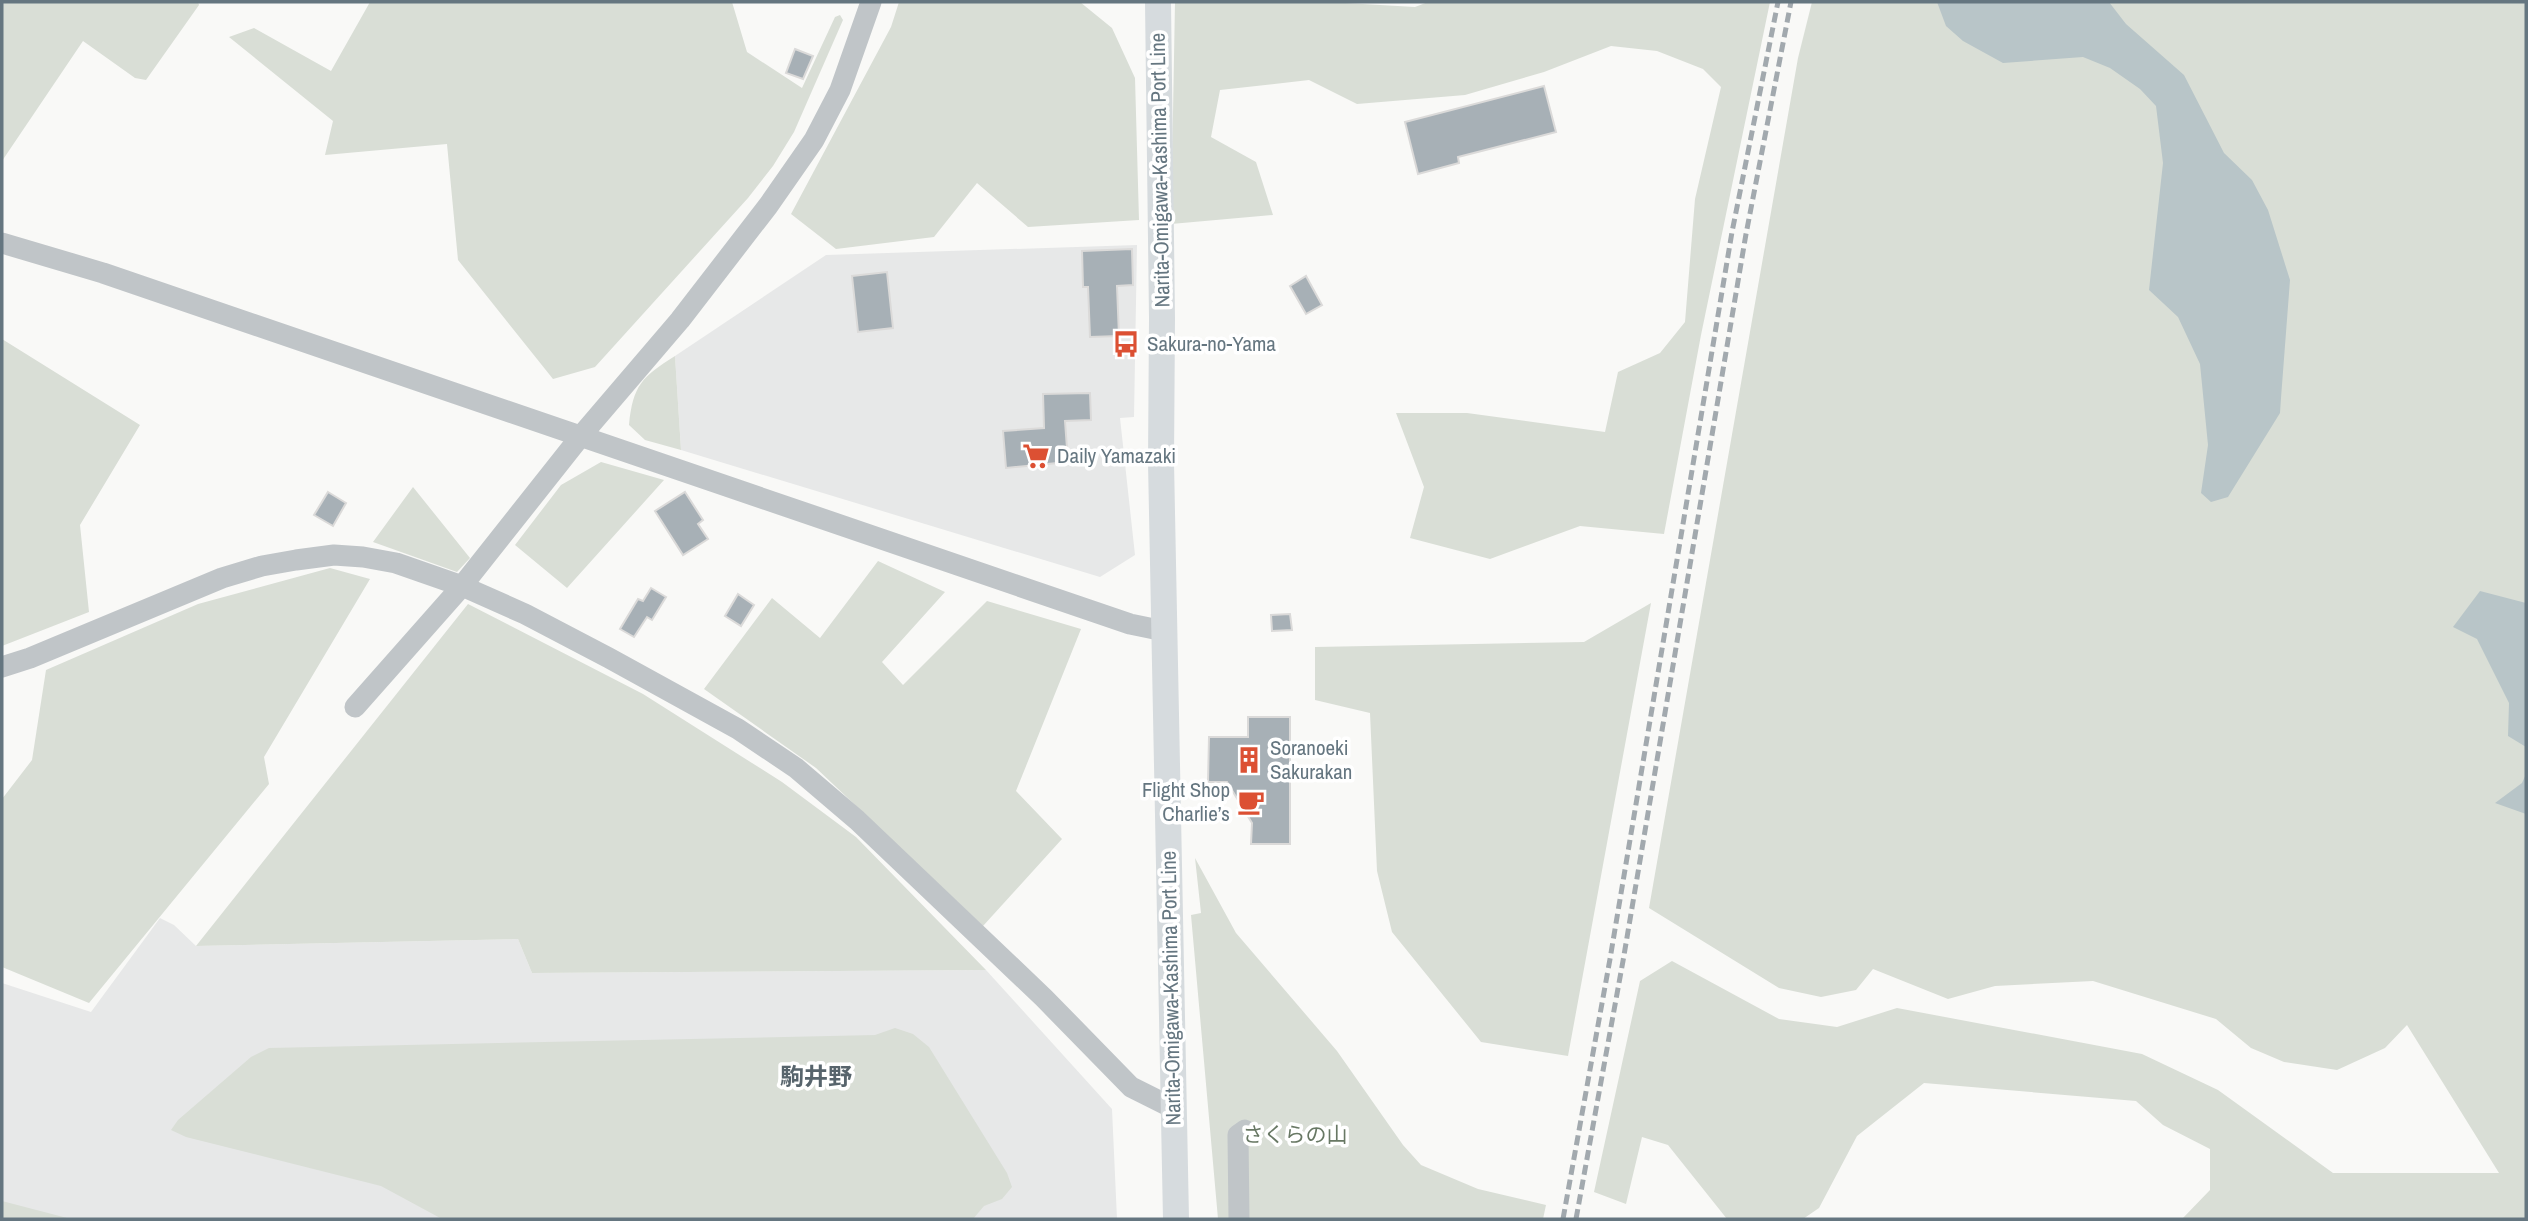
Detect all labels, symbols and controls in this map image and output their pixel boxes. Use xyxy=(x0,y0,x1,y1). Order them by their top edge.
street label: Narita-Omigawa-Kashima Port Line xyxy=(1143,32,1176,308)
bus stop icon: Sakura-no-Yama xyxy=(1111,329,1141,359)
place label: Sakura-no-Yama xyxy=(1147,329,1276,358)
supermarket icon: Daily Yamazaki xyxy=(1021,441,1051,471)
place label: Daily Yamazaki xyxy=(1057,441,1176,470)
place label: Soranoeki Sakurakan xyxy=(1270,733,1352,786)
building icon: Soranoeki Sakurakan xyxy=(1234,745,1264,775)
place label: Flight Shop Charlie’s xyxy=(1142,775,1230,828)
cafe icon: Flight Shop Charlie’s xyxy=(1236,787,1266,817)
street label: Narita-Omigawa-Kashima Port Line xyxy=(1154,850,1187,1126)
district label: 駒井野 xyxy=(780,1060,852,1092)
park label: さくらの山 xyxy=(1243,1120,1348,1149)

